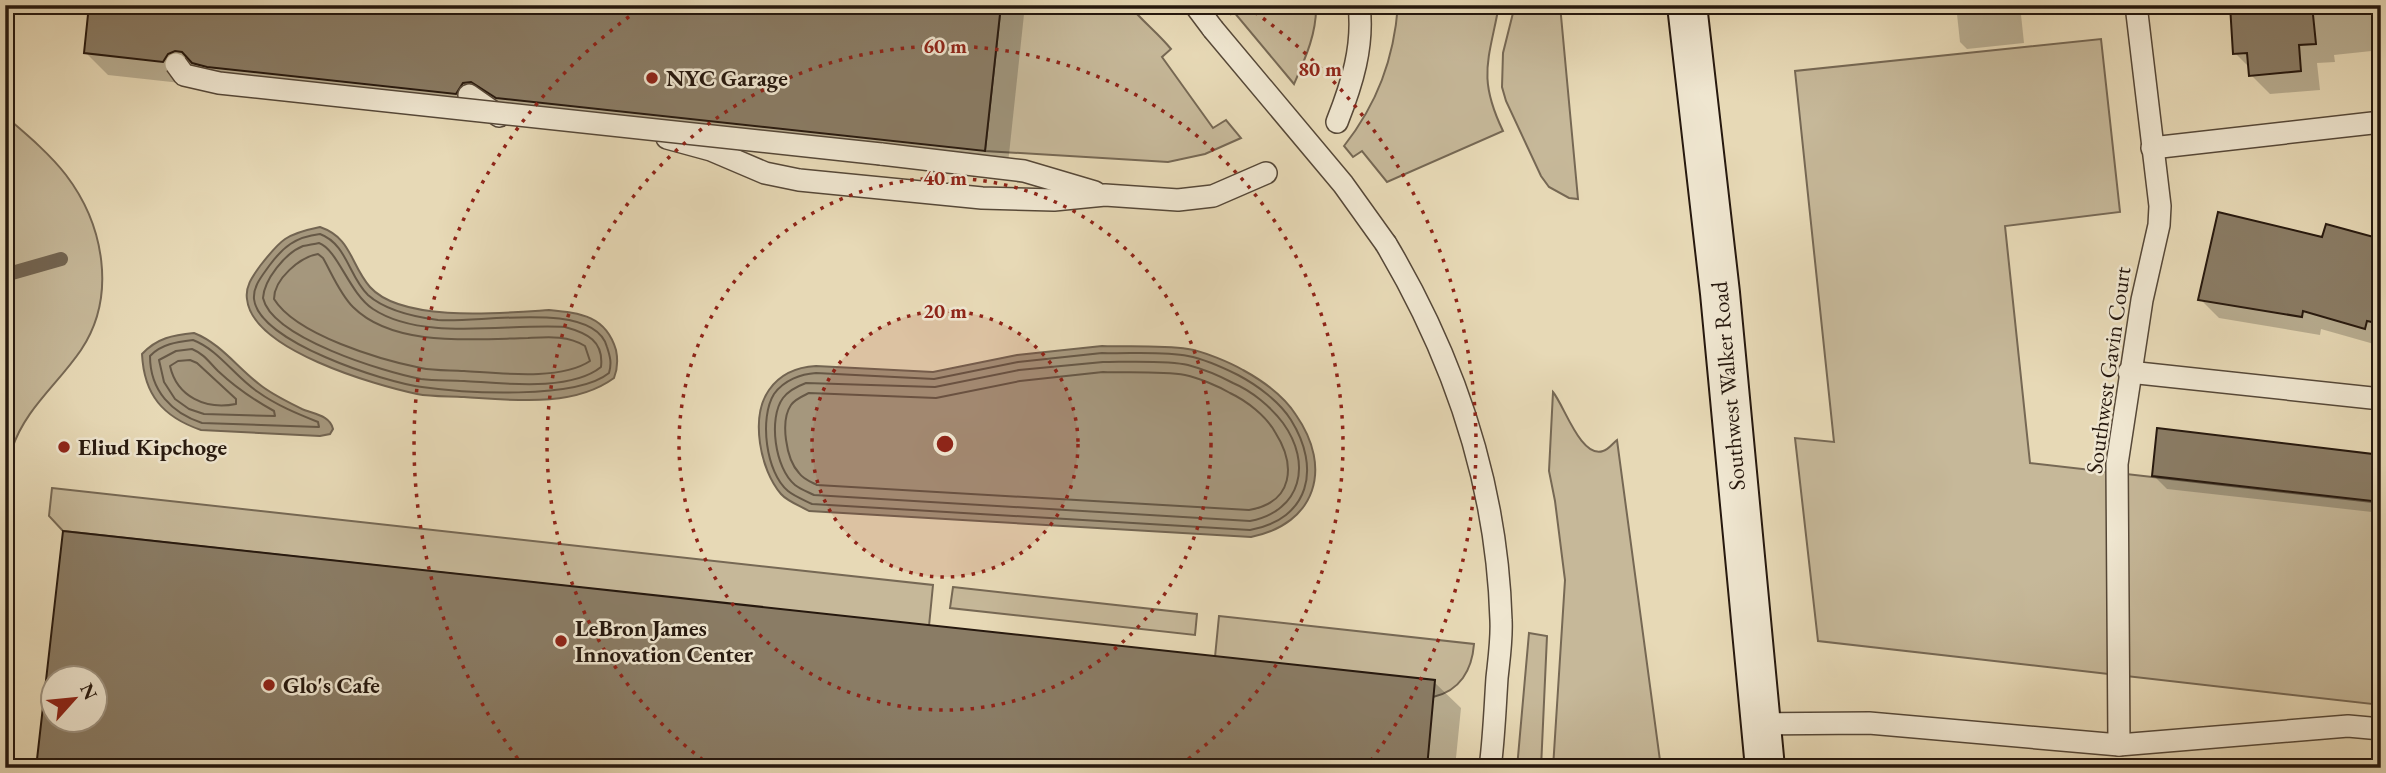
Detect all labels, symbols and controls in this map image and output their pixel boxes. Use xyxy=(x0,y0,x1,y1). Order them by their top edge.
text: 60 m xyxy=(923,32,967,59)
text: 80 m xyxy=(1298,55,1342,82)
place label: NYC Garage xyxy=(666,63,788,93)
marker: NYC Garage xyxy=(644,70,660,86)
text: 40 m xyxy=(923,164,967,191)
street label: Southwest Gavin Court xyxy=(2079,264,2137,475)
street label: Southwest Walker Road xyxy=(1704,280,1752,492)
text: 20 m xyxy=(923,297,967,324)
place label: Eliud Kipchoge xyxy=(78,432,227,462)
centre of rings xyxy=(933,432,957,456)
marker: Eliud Kipchoge xyxy=(56,439,72,455)
place label: LeBron James Innovation Center xyxy=(575,613,753,669)
marker: LeBron James Innovation Center xyxy=(553,633,569,649)
north arrow xyxy=(38,664,108,734)
place label: Glo's Cafe xyxy=(283,670,380,700)
marker: Glo's Cafe xyxy=(261,677,277,693)
text: N xyxy=(74,679,104,705)

